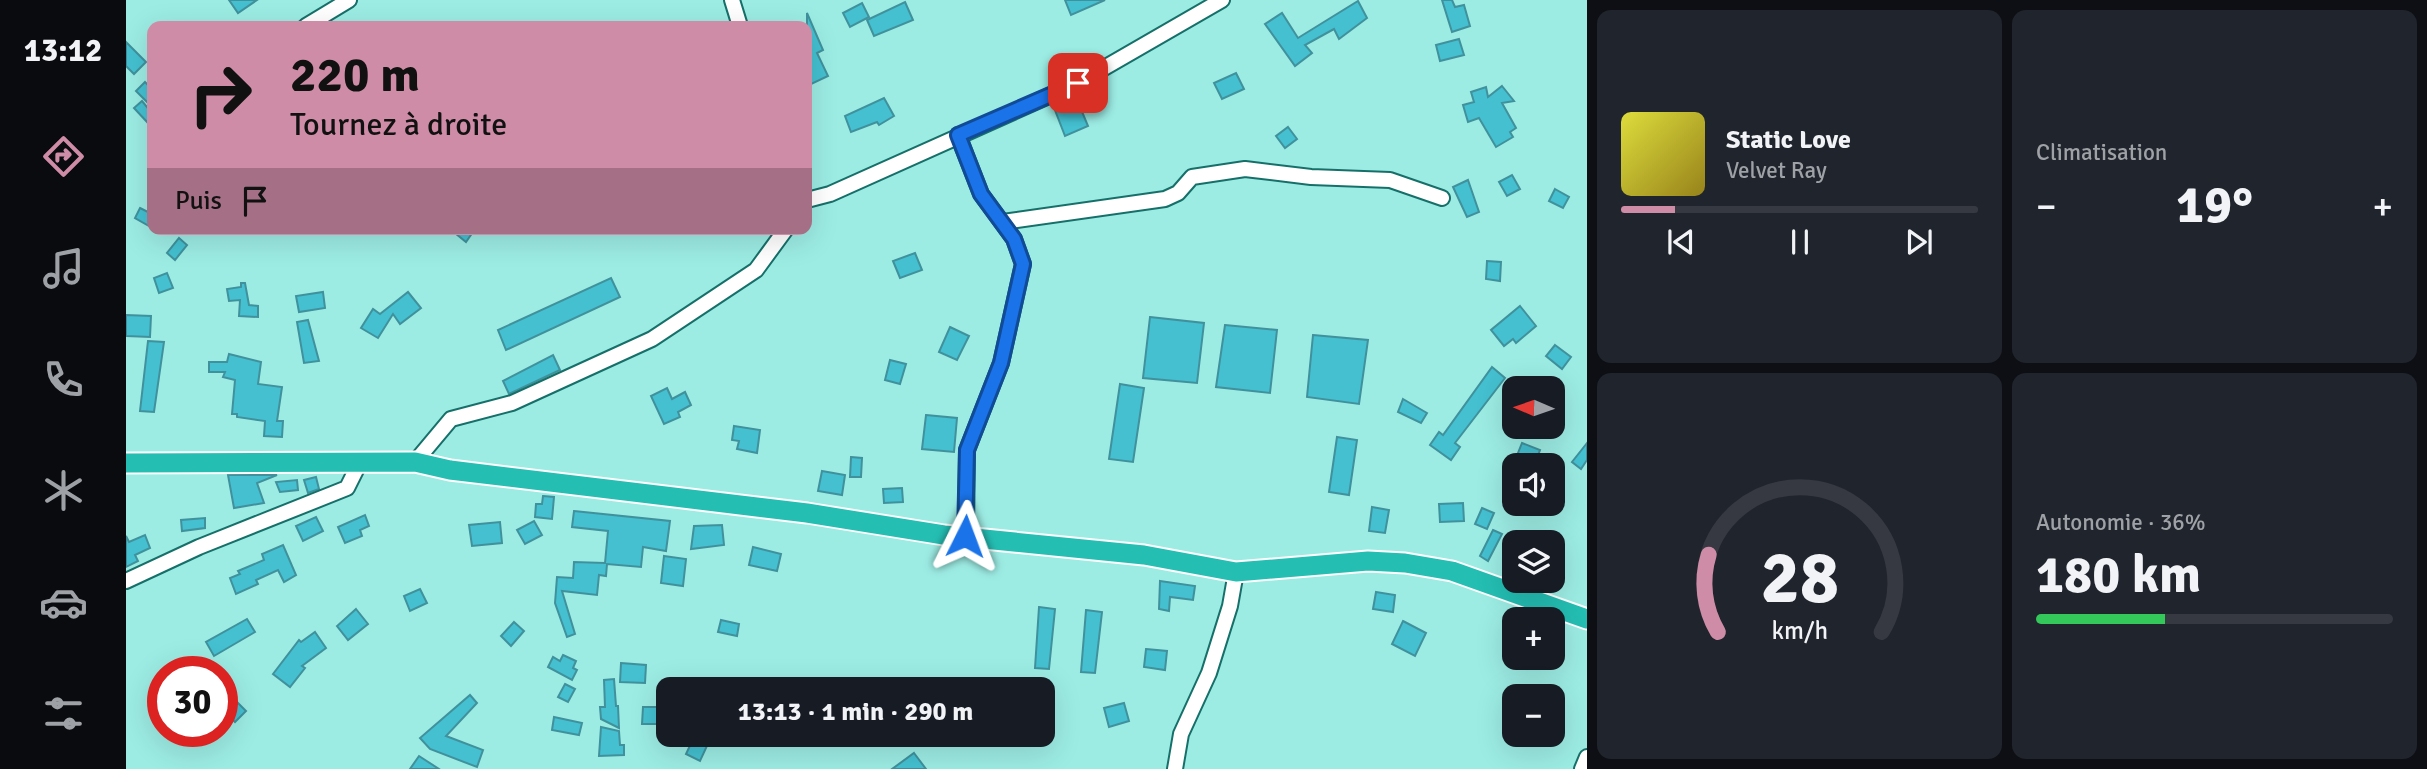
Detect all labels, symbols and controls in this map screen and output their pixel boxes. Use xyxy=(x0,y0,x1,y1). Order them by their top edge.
text: 13:12 xyxy=(24,31,102,70)
text: 220 m xyxy=(290,45,420,105)
icon: right xyxy=(175,49,266,140)
pin xyxy=(1048,53,1108,113)
icon: arrive xyxy=(1059,64,1097,102)
text: Tournez à droite xyxy=(290,105,507,144)
text: Static Love xyxy=(1726,124,1851,156)
icon: directions xyxy=(39,132,88,181)
text: Climatisation xyxy=(2036,138,2167,167)
text: Velvet Ray xyxy=(1726,156,1827,185)
text: 19° xyxy=(2176,173,2253,237)
icon: arrive xyxy=(236,182,274,220)
text: − xyxy=(2036,183,2057,230)
text: + xyxy=(2372,183,2393,230)
text: Puis xyxy=(175,185,222,217)
icon: previous xyxy=(1662,223,1700,261)
icon: pause xyxy=(1781,223,1819,261)
icon: next xyxy=(1900,223,1938,261)
icon: music xyxy=(39,244,88,293)
icon: phone xyxy=(39,355,88,404)
north arrow xyxy=(1502,376,1564,439)
map controls xyxy=(1502,376,1565,747)
button: sound xyxy=(1502,453,1565,516)
icon: climate xyxy=(39,466,88,515)
position arrow xyxy=(928,499,1002,573)
text: Autonomie · 36% xyxy=(2036,508,2206,537)
button: layers xyxy=(1502,530,1565,593)
text: 28 xyxy=(1760,534,1839,623)
text: 180 km xyxy=(2036,543,2201,607)
icon: car xyxy=(39,578,88,627)
button: + xyxy=(1502,607,1565,670)
text: km/h xyxy=(1771,615,1828,646)
speed limit sign: 30 xyxy=(147,656,238,747)
button: − xyxy=(1502,684,1565,747)
icon: filters xyxy=(39,689,88,738)
text: 13:13 · 1 min · 290 m xyxy=(738,696,973,728)

